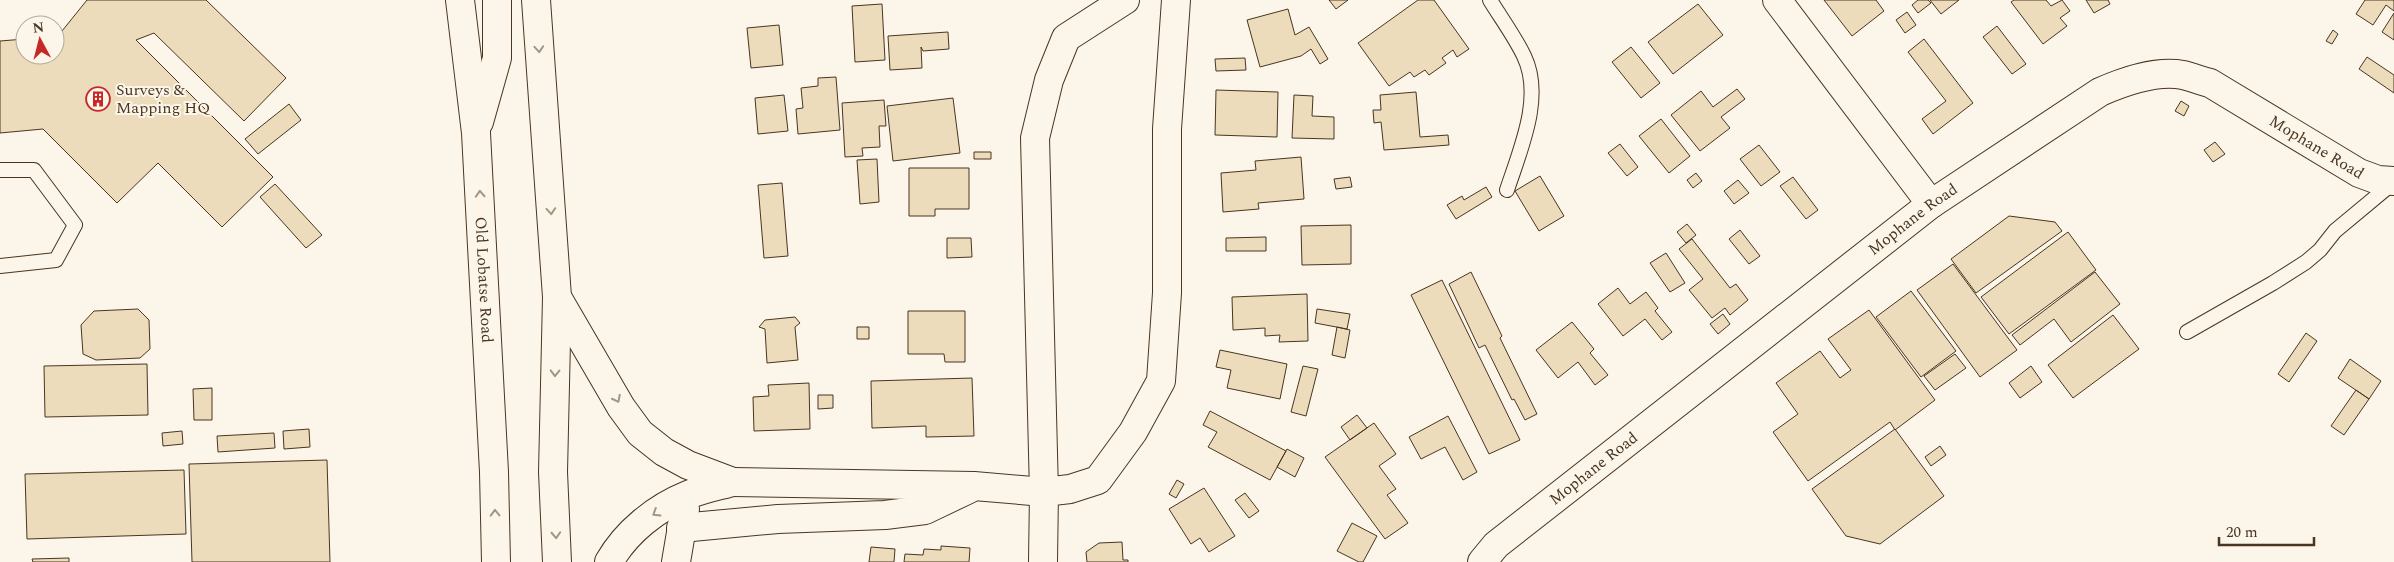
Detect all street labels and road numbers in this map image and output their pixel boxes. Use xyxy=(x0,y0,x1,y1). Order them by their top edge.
street label: Mophane Road xyxy=(2264,109,2369,185)
street label: Mophane Road xyxy=(1863,177,1963,261)
street label: Old Lobatse Road xyxy=(468,216,499,344)
street label: Mophane Road xyxy=(1544,426,1643,511)

